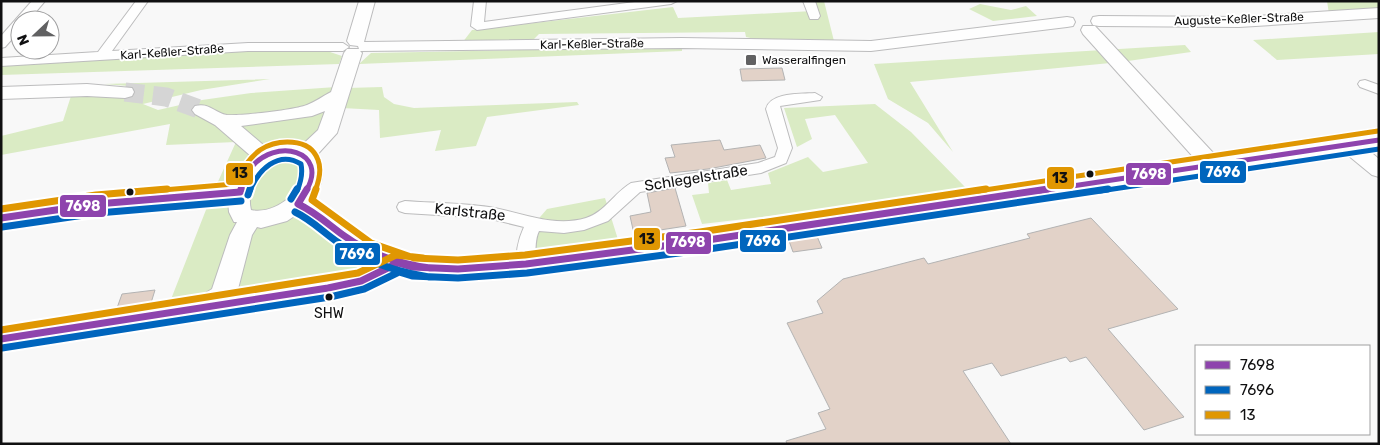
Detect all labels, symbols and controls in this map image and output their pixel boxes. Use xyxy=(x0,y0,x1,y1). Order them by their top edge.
north arrow xyxy=(10,10,60,60)
street label: Auguste-Keßler-Straße xyxy=(1174,10,1304,28)
text: N xyxy=(14,32,33,48)
street label: Karl-Keßler-Straße xyxy=(540,36,644,52)
street label: Karl-Keßler-Straße xyxy=(120,41,225,63)
marker: Wasseralfingen xyxy=(744,53,758,67)
place label: Wasseralfingen xyxy=(762,53,846,67)
line badge: 7696 xyxy=(1199,160,1247,184)
street label: Schlegelstraße xyxy=(643,161,749,195)
line badge: 13 xyxy=(225,162,254,186)
line badge: 7698 xyxy=(1125,162,1172,186)
text: 7696 xyxy=(1206,164,1240,181)
text: 13 xyxy=(232,165,248,182)
line badge: 13 xyxy=(1046,166,1075,190)
text: 7698 xyxy=(1131,166,1167,183)
unlabelled marker xyxy=(1085,169,1095,179)
text: 13 xyxy=(1052,170,1068,187)
unlabelled marker xyxy=(125,187,135,197)
line badge: 7698 xyxy=(59,194,107,218)
text: 7698 xyxy=(65,198,101,215)
street label: Karlstraße xyxy=(434,199,506,225)
line badge: 13 xyxy=(633,227,661,251)
line badge: 7696 xyxy=(739,229,787,253)
text: 13 xyxy=(639,231,655,248)
line badge: 7698 xyxy=(665,231,712,255)
text: 7696 xyxy=(746,233,780,250)
text: 7698 xyxy=(670,234,706,251)
line badge: 7696 xyxy=(334,242,381,266)
text: 7696 xyxy=(340,246,374,263)
marker: SHW xyxy=(324,292,334,302)
place label: SHW xyxy=(314,305,344,322)
legend xyxy=(1195,345,1370,435)
text: 7698 xyxy=(1240,356,1275,374)
text: 7696 xyxy=(1240,381,1274,399)
text: 13 xyxy=(1240,406,1255,424)

